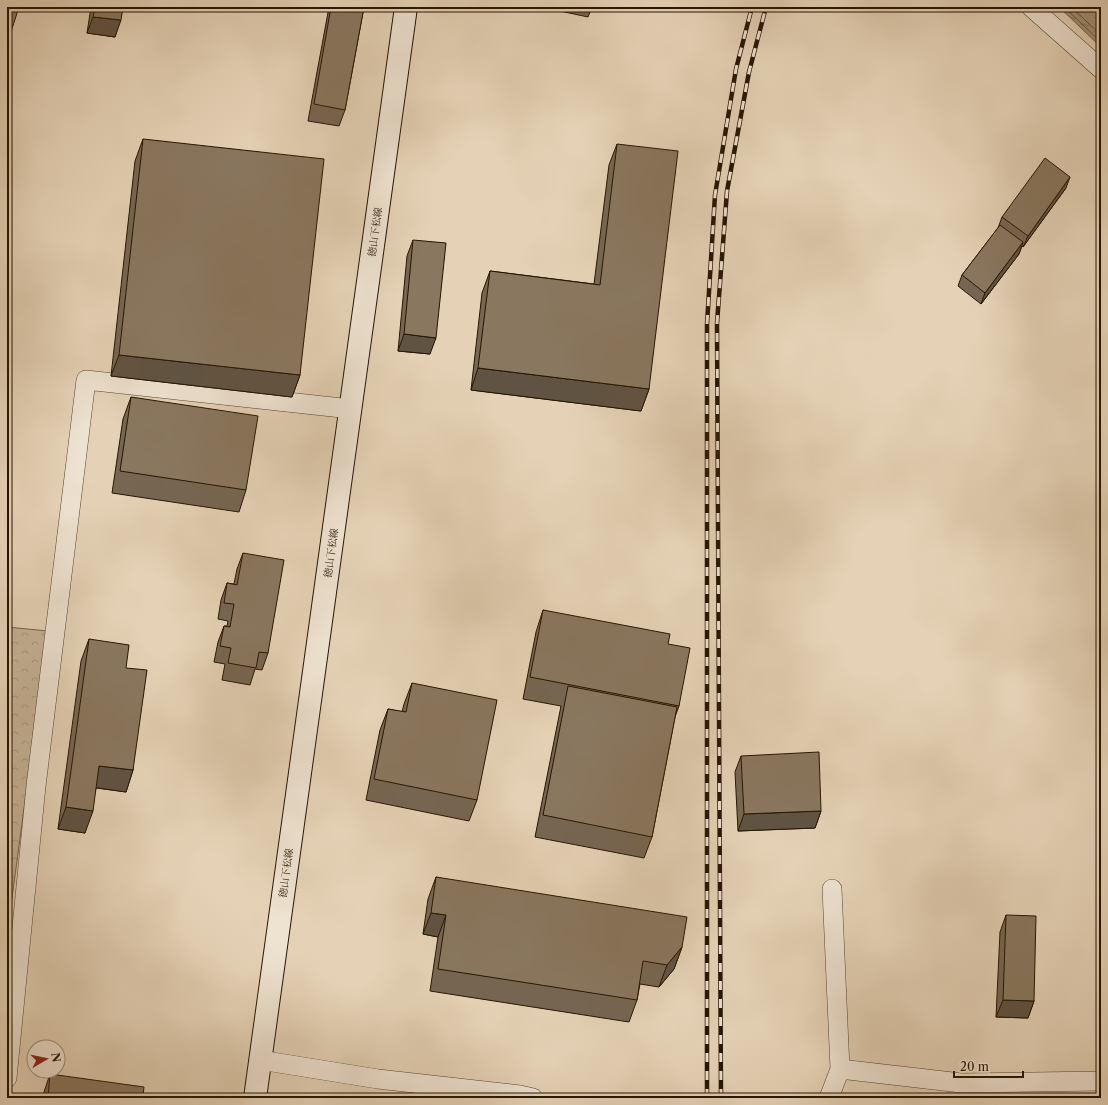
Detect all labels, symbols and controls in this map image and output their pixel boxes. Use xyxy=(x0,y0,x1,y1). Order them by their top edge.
street label: 徳山下松線 xyxy=(365,206,385,258)
street label: 徳山下松線 xyxy=(321,527,341,579)
street label: 徳山下松線 xyxy=(276,847,296,899)
north arrow xyxy=(26,1039,66,1079)
text: N xyxy=(48,1052,64,1064)
scale bar xyxy=(954,1053,1023,1079)
text: 20 m xyxy=(960,1059,989,1074)

